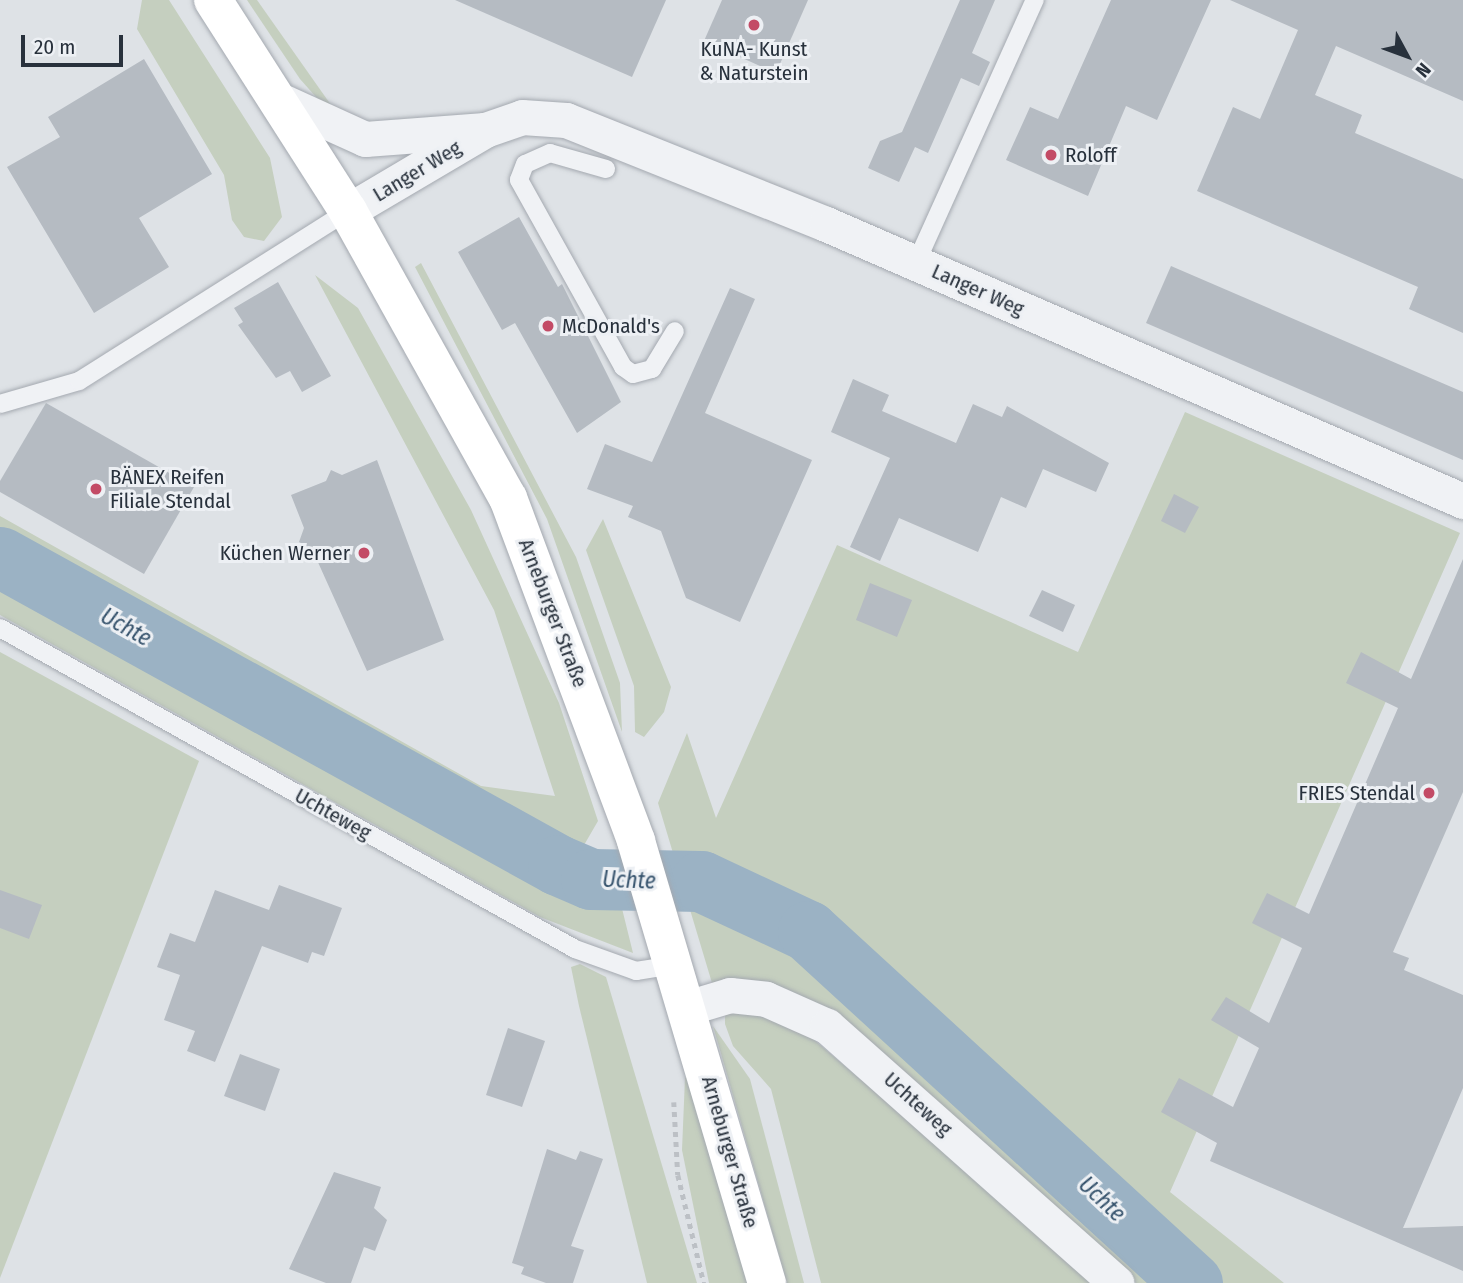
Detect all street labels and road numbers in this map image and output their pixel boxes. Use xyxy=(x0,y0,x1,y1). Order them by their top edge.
street label: Langer Weg xyxy=(368,135,466,207)
street label: Langer Weg xyxy=(928,258,1028,322)
street label: Arneburger Straße xyxy=(513,535,593,691)
street label: Uchteweg xyxy=(290,783,376,845)
street label: Uchteweg xyxy=(879,1067,957,1141)
street label: Arneburger Straße xyxy=(696,1073,764,1231)

